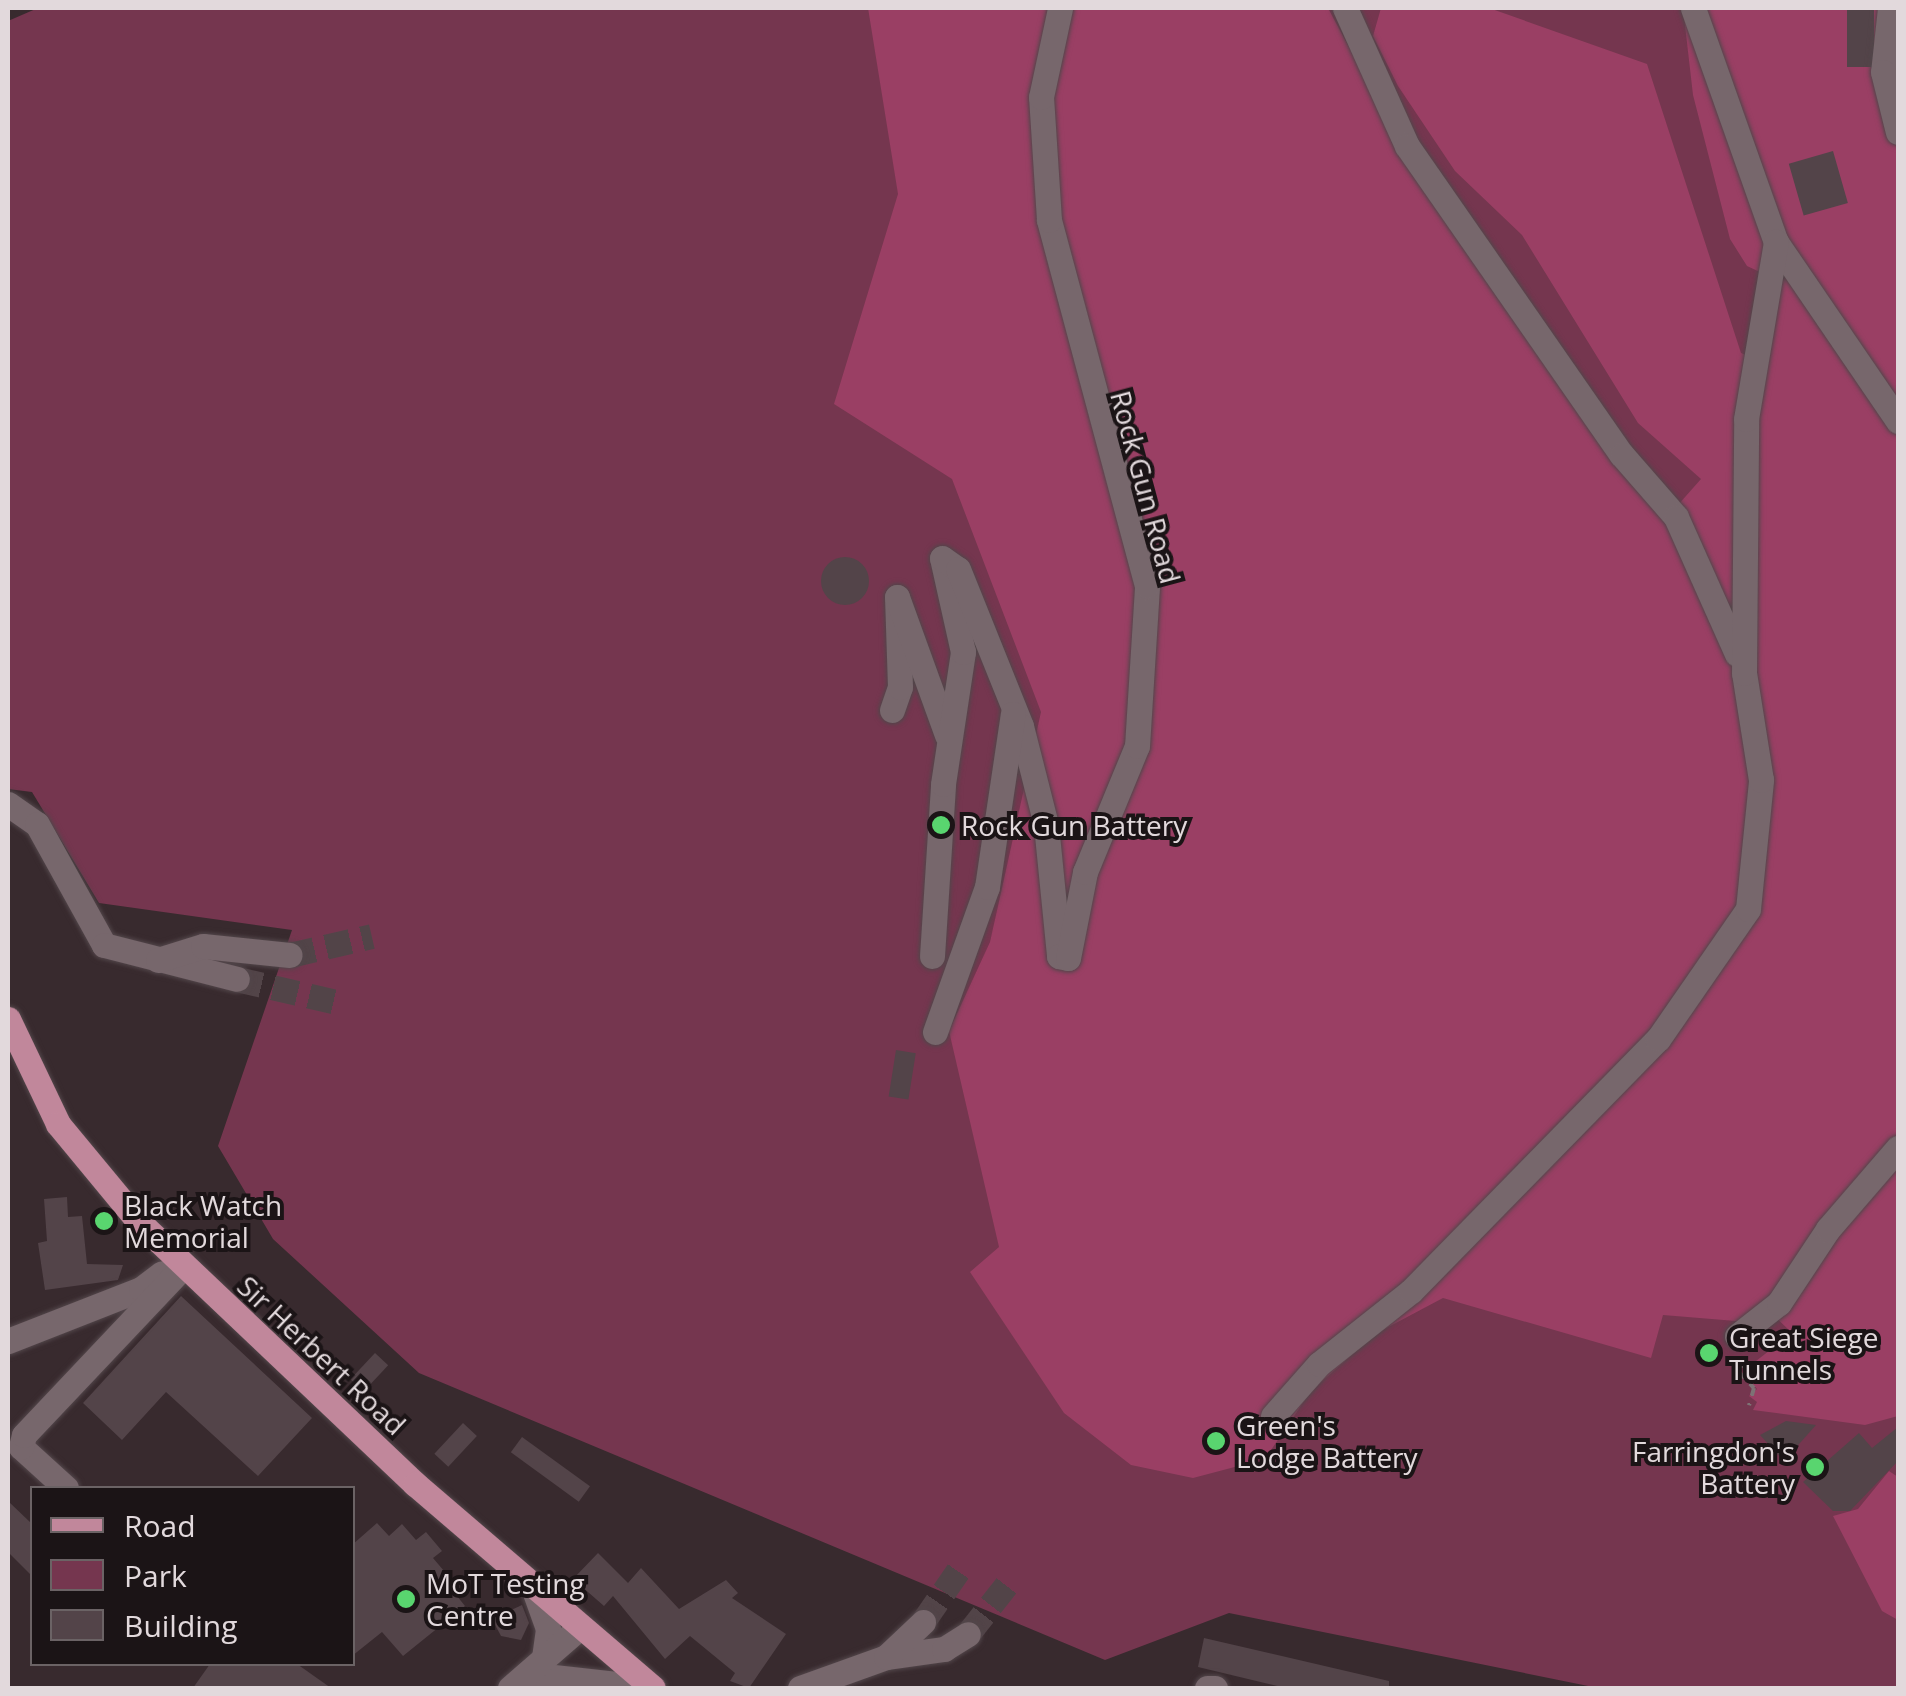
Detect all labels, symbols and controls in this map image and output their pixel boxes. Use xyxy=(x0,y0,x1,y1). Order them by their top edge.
street label: Rock Gun Road xyxy=(1104,387,1188,587)
place label: Rock Gun Battery xyxy=(961,808,1187,842)
marker: Rock Gun Battery xyxy=(930,814,952,836)
place label: Black Watch Memorial xyxy=(124,1188,282,1254)
marker: Black Watch Memorial xyxy=(93,1210,115,1232)
street label: Sir Herbert Road xyxy=(231,1269,413,1441)
place label: Great Siege Tunnels xyxy=(1729,1320,1878,1386)
marker: Great Siege Tunnels xyxy=(1698,1342,1720,1364)
place label: Green's Lodge Battery xyxy=(1236,1408,1418,1474)
marker: Green's Lodge Battery xyxy=(1205,1430,1227,1452)
place label: Farringdon's Battery xyxy=(1632,1434,1795,1500)
marker: Farringdon's Battery xyxy=(1804,1456,1826,1478)
legend xyxy=(30,1486,355,1666)
text: Road xyxy=(124,1505,196,1546)
text: Park xyxy=(124,1555,187,1596)
place label: MoT Testing Centre xyxy=(426,1566,585,1632)
marker: MoT Testing Centre xyxy=(395,1588,417,1610)
text: Building xyxy=(124,1605,238,1646)

